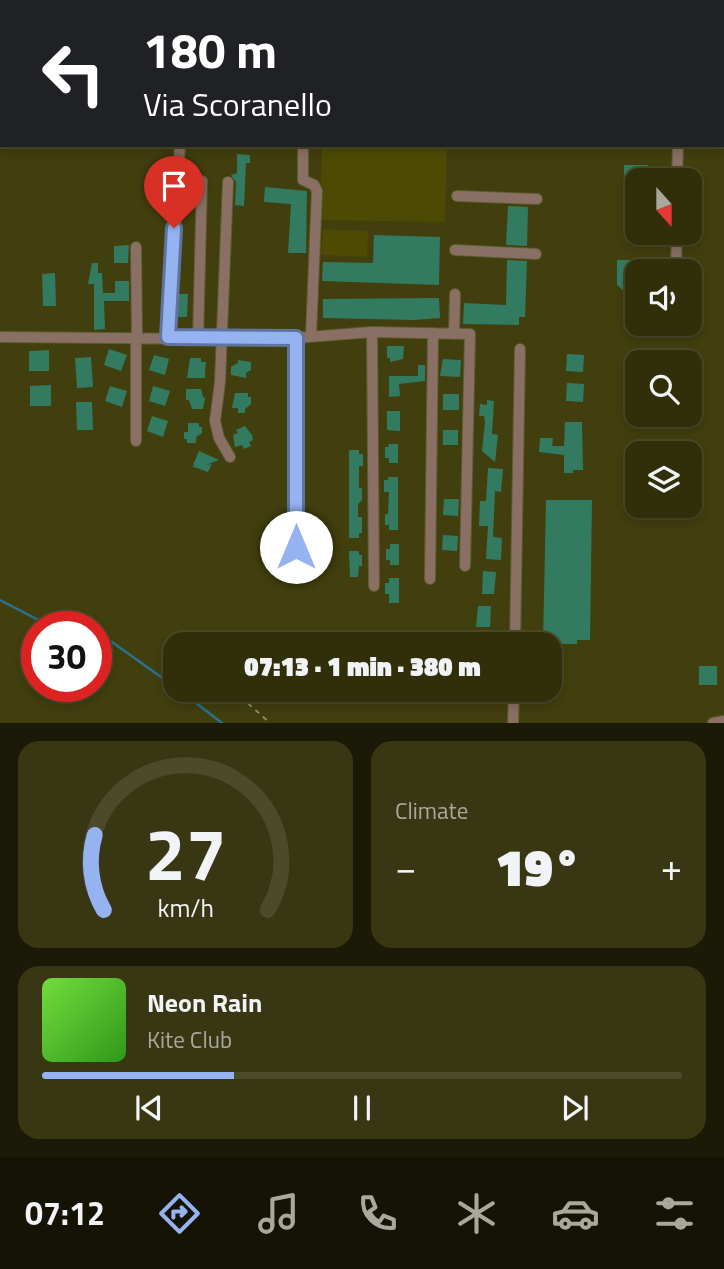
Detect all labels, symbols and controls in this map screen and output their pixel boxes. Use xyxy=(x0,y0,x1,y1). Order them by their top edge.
text: 180 m xyxy=(143,12,277,87)
icon: left xyxy=(28,28,119,119)
text: Via Scoranello xyxy=(143,80,332,128)
pin xyxy=(144,156,204,228)
icon: arrive xyxy=(155,167,193,205)
north arrow xyxy=(625,168,702,245)
map controls xyxy=(625,168,702,518)
button: sound xyxy=(625,259,702,336)
button: search xyxy=(625,350,702,427)
button: layers xyxy=(625,441,702,518)
position arrow xyxy=(259,510,333,584)
speed limit sign: 30 xyxy=(21,611,112,702)
text: 07:13 · 1 min · 380 m xyxy=(244,647,481,686)
text: Climate xyxy=(395,793,468,828)
text: 27 xyxy=(145,799,226,909)
text: 19° xyxy=(496,827,581,906)
text: − xyxy=(395,838,416,896)
text: + xyxy=(661,838,682,896)
text: km/h xyxy=(157,889,214,927)
text: Neon Rain xyxy=(147,983,262,1022)
text: Kite Club xyxy=(147,1022,232,1057)
icon: previous xyxy=(130,1089,168,1127)
icon: pause xyxy=(343,1089,381,1127)
icon: next xyxy=(556,1089,594,1127)
text: 07:12 xyxy=(25,1189,105,1237)
icon: directions xyxy=(155,1189,204,1238)
icon: music xyxy=(254,1189,303,1238)
icon: phone xyxy=(353,1189,402,1238)
icon: climate xyxy=(452,1189,501,1238)
icon: car xyxy=(551,1189,600,1238)
icon: filters xyxy=(650,1189,699,1238)

